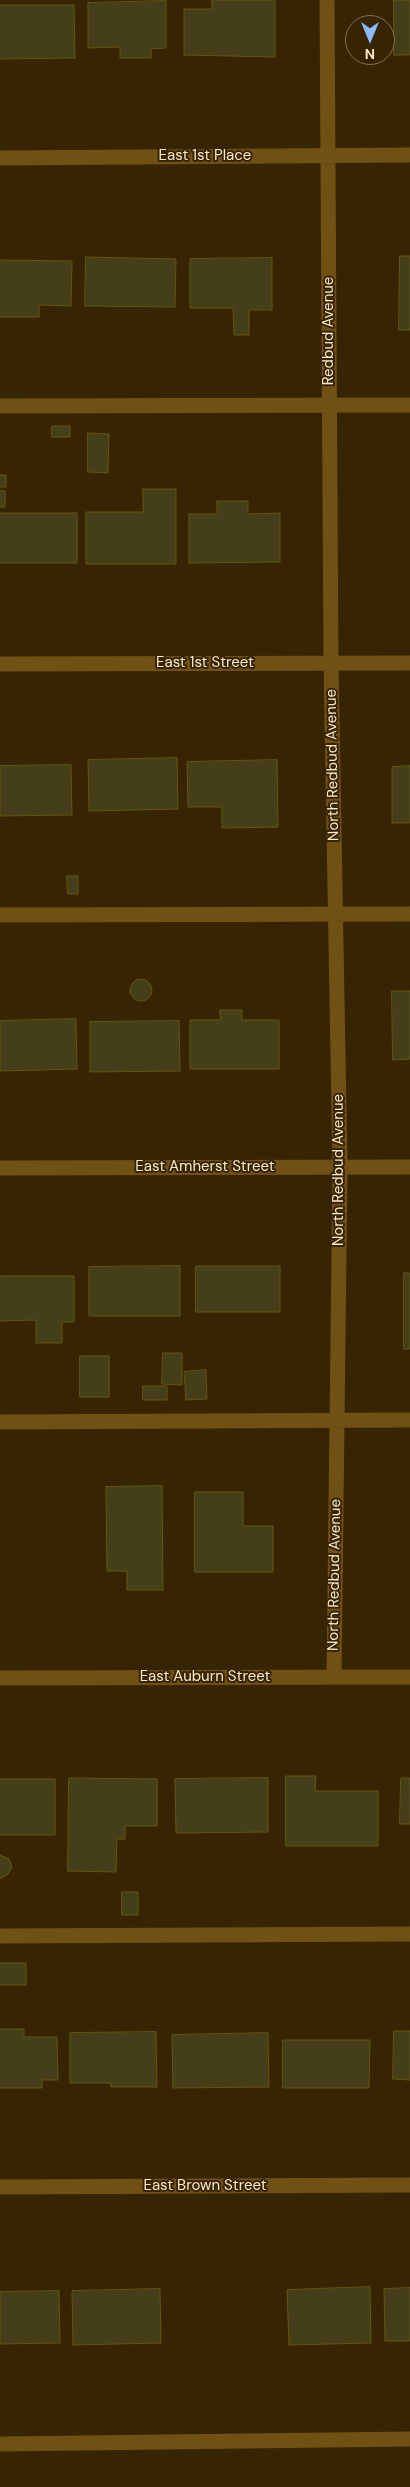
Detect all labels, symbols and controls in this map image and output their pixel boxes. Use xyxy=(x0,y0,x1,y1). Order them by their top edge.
north arrow xyxy=(345,15,395,65)
text: N xyxy=(365,45,375,63)
street label: East 1st Place xyxy=(159,147,251,165)
street label: Redbud Avenue xyxy=(320,277,338,385)
street label: East 1st Street xyxy=(156,654,254,672)
street label: North Redbud Avenue xyxy=(323,689,343,841)
street label: North Redbud Avenue xyxy=(330,1094,348,1246)
street label: East Amherst Street xyxy=(135,1158,275,1176)
street label: North Redbud Avenue xyxy=(325,1499,345,1651)
street label: East Auburn Street xyxy=(140,1668,270,1686)
street label: East Brown Street xyxy=(143,2177,267,2195)

